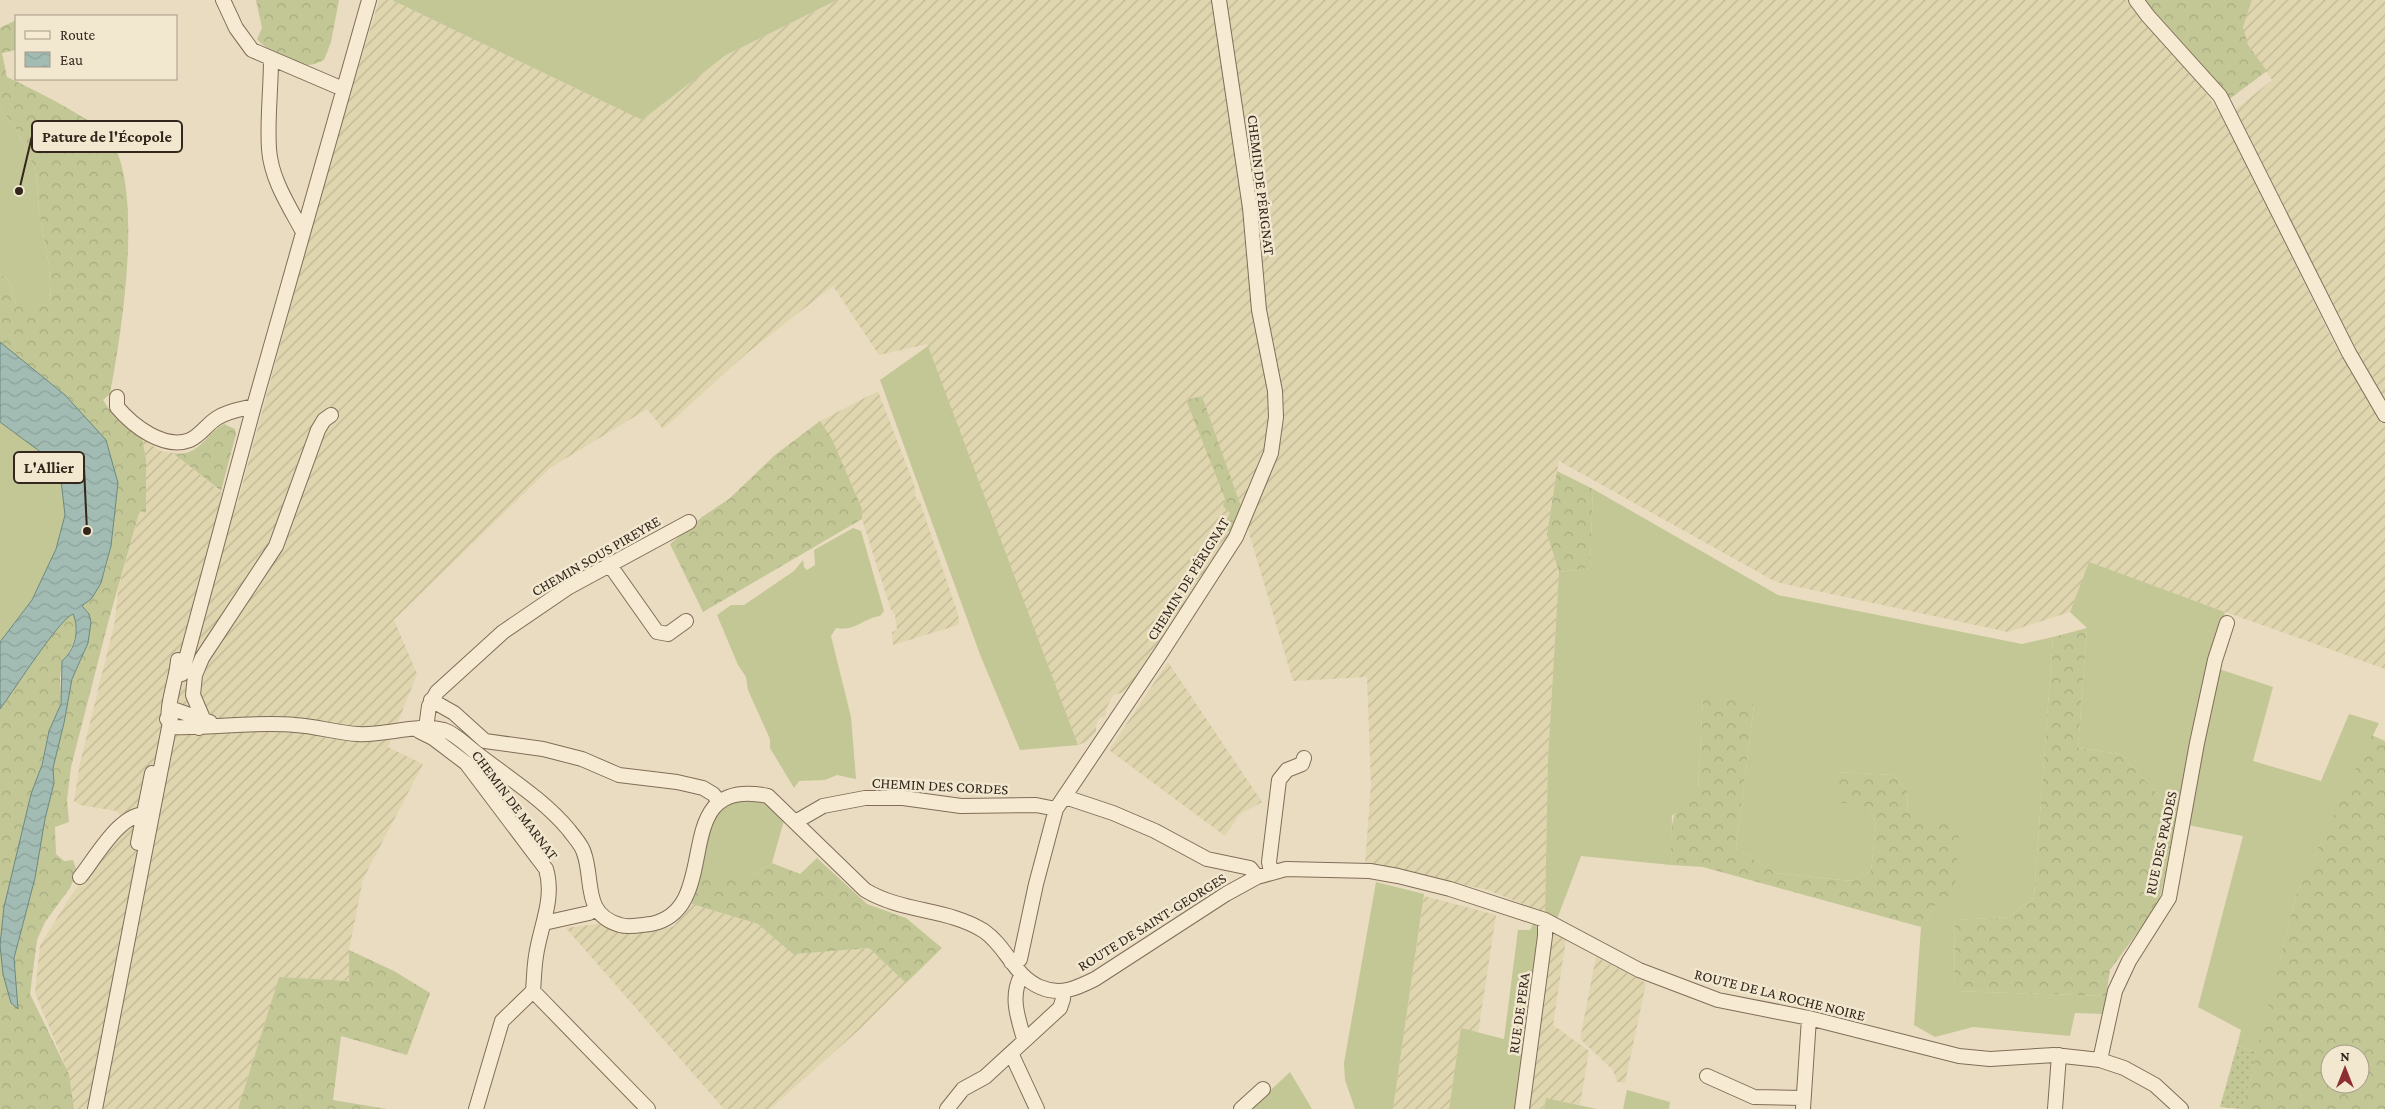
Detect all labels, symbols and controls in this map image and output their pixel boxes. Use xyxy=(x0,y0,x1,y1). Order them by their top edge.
legend xyxy=(15,15,178,80)
text: Route xyxy=(60,27,95,43)
text: Eau xyxy=(60,52,83,68)
street label: CHEMIN DE PÉRIGNAT xyxy=(1244,114,1278,256)
callout: Pature de l'Écopole xyxy=(32,121,182,152)
text: Pature de l'Écopole xyxy=(42,128,173,145)
callout: L'Allier xyxy=(14,452,84,483)
text: L'Allier xyxy=(24,459,75,476)
street label: CHEMIN SOUS PIREYRE xyxy=(529,513,663,599)
street label: CHEMIN DE PÉRIGNAT xyxy=(1144,515,1232,643)
street label: CHEMIN DE MARNAT xyxy=(469,747,561,863)
street label: CHEMIN DES CORDES xyxy=(871,774,1009,798)
street label: RUE DES PRADES xyxy=(2142,790,2180,896)
street label: ROUTE DE SAINT-GEORGES xyxy=(1075,870,1229,974)
street label: ROUTE DE LA ROCHE NOIRE xyxy=(1693,966,1867,1024)
street label: RUE DE PERA xyxy=(1505,971,1533,1055)
north arrow xyxy=(2320,1044,2370,1094)
text: N xyxy=(2340,1048,2350,1064)

